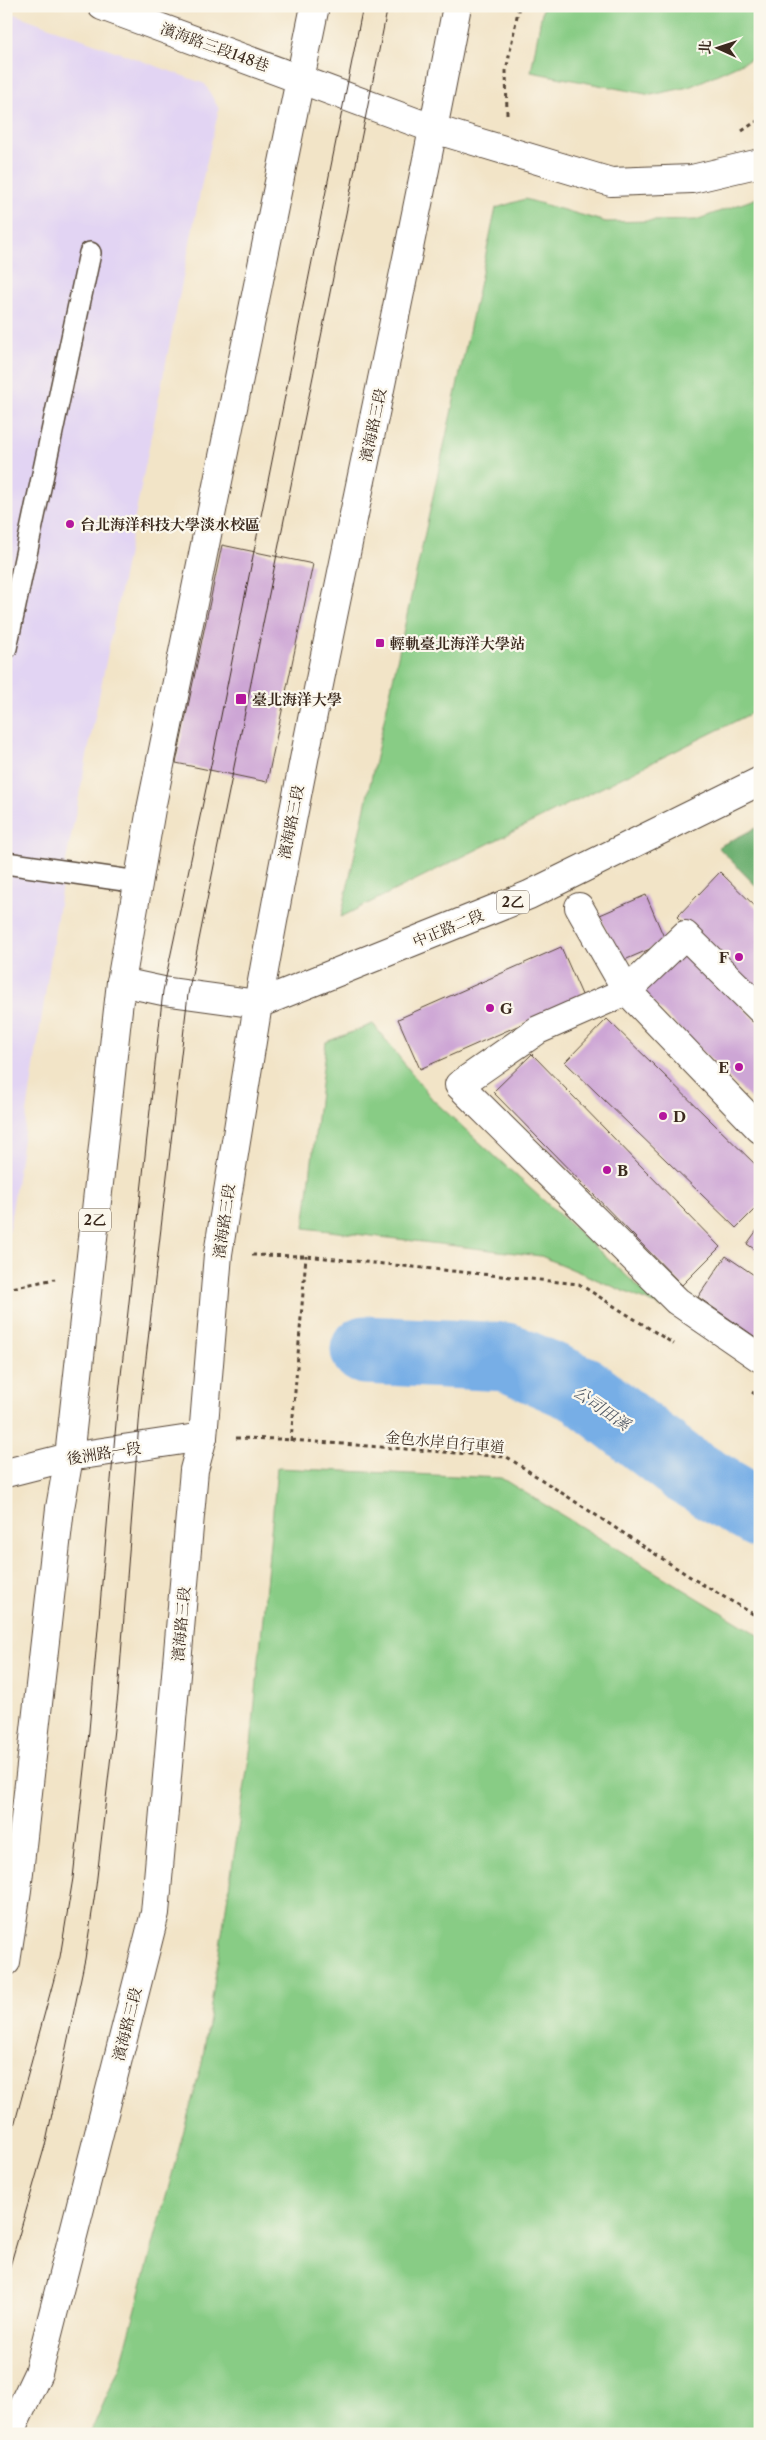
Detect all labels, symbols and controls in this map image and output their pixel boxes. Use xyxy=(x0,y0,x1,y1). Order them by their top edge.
street label: 濱海路三段148巷 xyxy=(158,19,272,75)
north arrow xyxy=(694,22,744,72)
text: 北 xyxy=(696,40,714,55)
street label: 濱海路三段 xyxy=(356,386,390,464)
place label: 台北海洋科技大學淡水校區 xyxy=(80,515,260,534)
marker: 台北海洋科技大學淡水校區 xyxy=(64,518,76,530)
place label: 輕軌臺北海洋大學站 xyxy=(390,634,525,653)
marker: 輕軌臺北海洋大學站 xyxy=(374,637,386,649)
place label: 臺北海洋大學 xyxy=(252,690,342,709)
marker: 臺北海洋大學 xyxy=(234,692,248,706)
street label: 濱海路三段 xyxy=(275,783,307,861)
road number: 2乙 xyxy=(497,890,529,914)
street label: 中正路二段 xyxy=(410,905,486,951)
place label: F xyxy=(719,948,729,967)
marker: F xyxy=(733,951,745,963)
place label: G xyxy=(500,999,513,1018)
marker: G xyxy=(484,1002,496,1014)
place label: E xyxy=(718,1058,729,1077)
marker: E xyxy=(733,1061,745,1073)
place label: D xyxy=(673,1107,686,1126)
marker: D xyxy=(657,1110,669,1122)
place label: B xyxy=(617,1161,628,1180)
marker: B xyxy=(601,1164,613,1176)
street label: 濱海路三段 xyxy=(209,1183,239,1259)
road number: 2乙 xyxy=(79,1208,111,1232)
water label: 公司田溪 xyxy=(570,1381,636,1436)
street label: 金色水岸自行車道 xyxy=(384,1427,506,1457)
street label: 後洲路一段 xyxy=(65,1438,143,1468)
street label: 濱海路三段 xyxy=(168,1586,194,1662)
street label: 濱海路三段 xyxy=(109,1985,145,2063)

